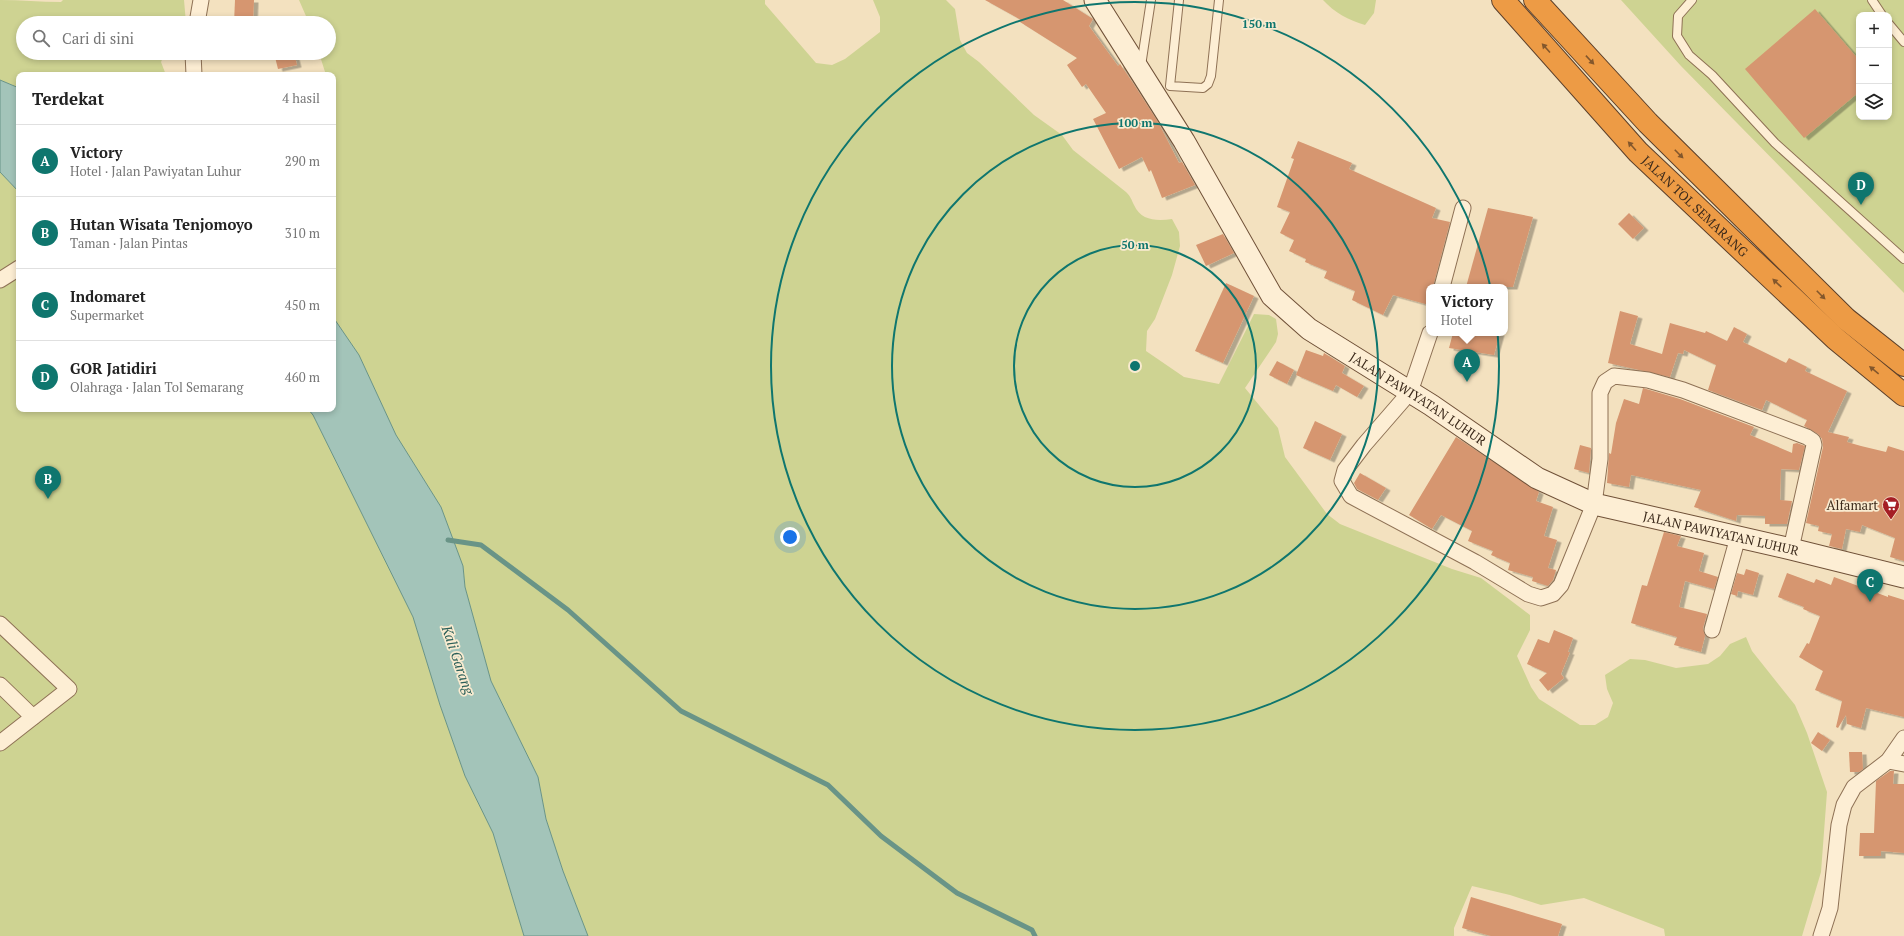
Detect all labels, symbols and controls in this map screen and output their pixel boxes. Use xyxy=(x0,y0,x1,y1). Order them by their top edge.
map controls xyxy=(1856,12,1892,120)
button: + xyxy=(1856,12,1892,48)
search box xyxy=(16,16,336,60)
text: 150 m xyxy=(1242,16,1276,31)
icon: search xyxy=(30,27,52,49)
text: Cari di sini xyxy=(62,28,134,48)
one-way arrow xyxy=(1542,44,1551,53)
button: − xyxy=(1856,48,1892,84)
one-way arrow xyxy=(1585,55,1594,64)
button: layers xyxy=(1856,84,1892,120)
text: Terdekat xyxy=(32,87,104,110)
text: 4 hasil xyxy=(282,89,320,107)
text: 100 m xyxy=(1118,115,1152,130)
one-way arrow xyxy=(1628,140,1637,151)
text: Victory xyxy=(70,142,123,162)
one-way arrow xyxy=(1674,149,1684,159)
street label: JALAN TOL SEMARANG xyxy=(1638,151,1752,261)
text: A xyxy=(40,152,50,170)
text: 290 m xyxy=(285,152,320,170)
text: Hotel · Jalan Pawiyatan Luhur xyxy=(70,162,241,180)
pin: D xyxy=(1848,172,1874,205)
text: Hutan Wisata Tenjomoyo xyxy=(70,214,253,234)
text: B xyxy=(41,224,49,242)
text: 310 m xyxy=(285,224,320,242)
text: Taman · Jalan Pintas xyxy=(70,234,188,252)
text: 50 m xyxy=(1121,237,1149,252)
one-way arrow xyxy=(1772,279,1782,288)
popup xyxy=(1426,284,1508,336)
text: Indomaret xyxy=(70,286,146,306)
one-way arrow xyxy=(1816,290,1826,300)
text: Victory xyxy=(1441,291,1493,311)
text: C xyxy=(41,296,49,314)
text: 450 m xyxy=(285,296,320,314)
text: Supermarket xyxy=(70,306,144,324)
text: Hotel xyxy=(1441,311,1473,329)
street label: JALAN PAWIYATAN LUHUR xyxy=(1348,349,1488,451)
pin: A xyxy=(1454,349,1480,382)
text: GOR Jatidiri xyxy=(70,358,157,378)
centre of rings xyxy=(1128,359,1142,373)
one-way arrow xyxy=(1868,366,1879,375)
text: D xyxy=(40,368,50,386)
text: 460 m xyxy=(285,368,320,386)
text: Olahraga · Jalan Tol Semarang xyxy=(70,378,243,396)
pin: B xyxy=(35,466,61,499)
supermarket icon: Alfamart xyxy=(1881,495,1901,520)
place label: Alfamart xyxy=(1827,496,1878,514)
street label: JALAN PAWIYATAN LUHUR xyxy=(1641,507,1802,560)
your location xyxy=(780,527,800,547)
pin: C xyxy=(1857,569,1883,602)
water label: Kali Garang xyxy=(437,622,480,698)

